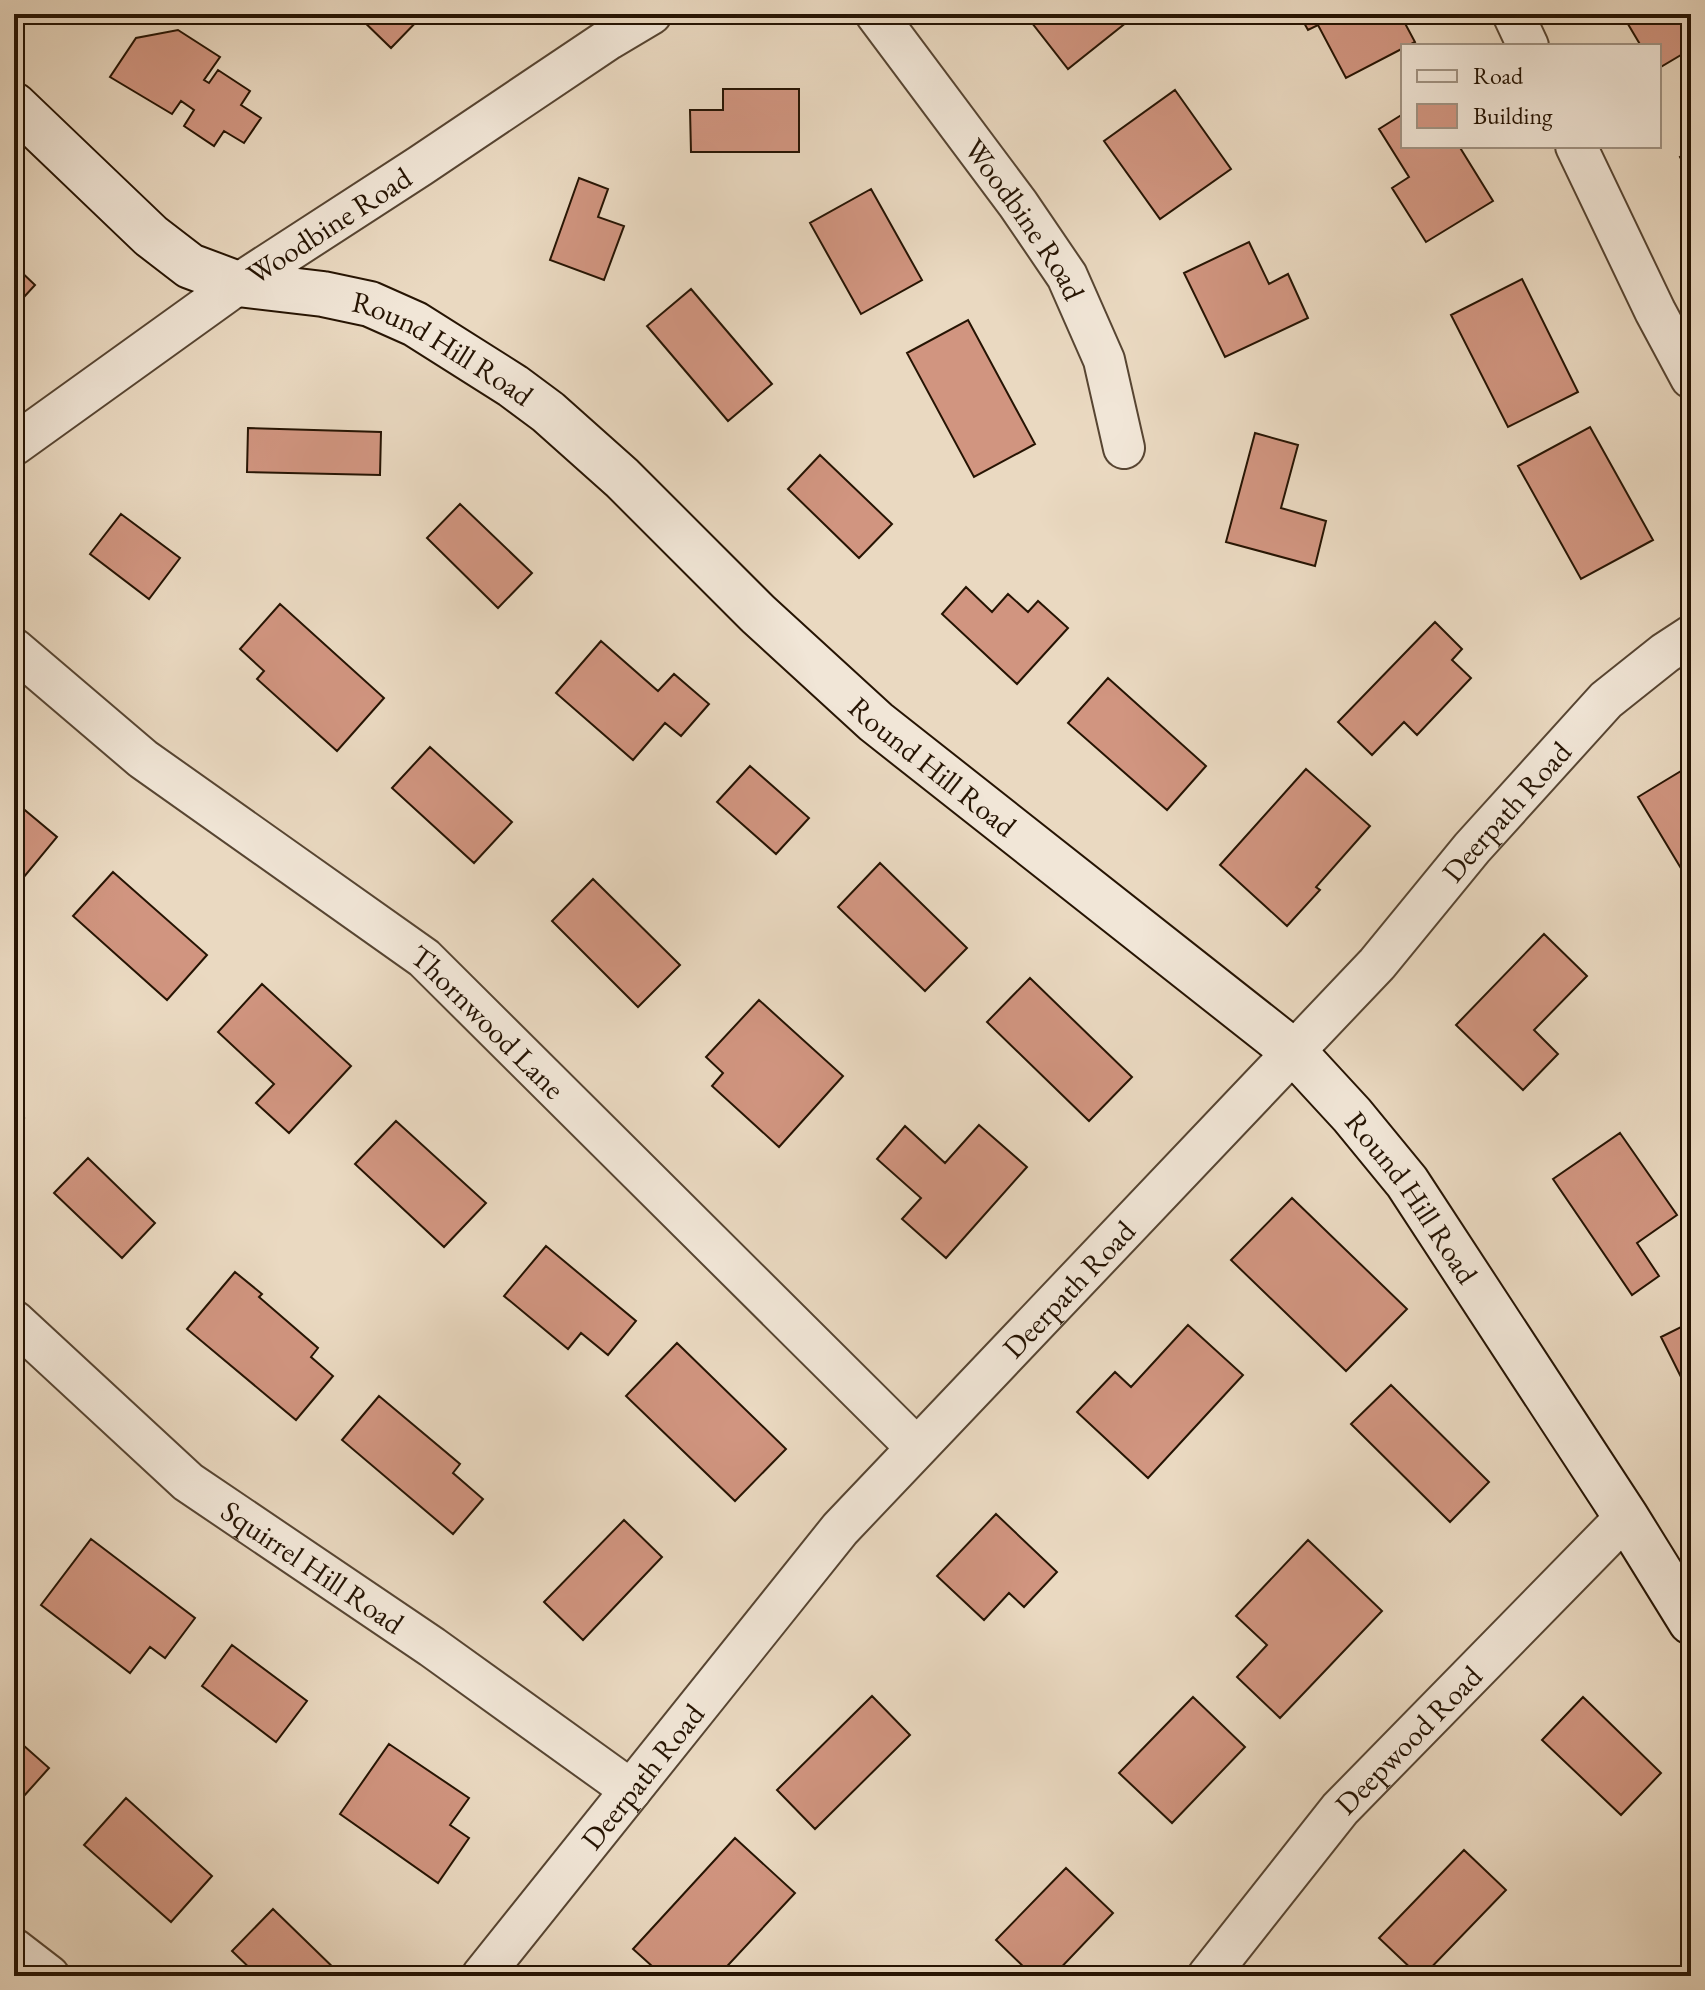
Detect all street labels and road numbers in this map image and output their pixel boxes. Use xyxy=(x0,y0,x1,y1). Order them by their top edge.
street label: Woodbine Road xyxy=(956,130,1095,307)
street label: Woodbine Road xyxy=(239,157,419,293)
street label: Round Hill Road xyxy=(349,281,542,415)
street label: Round Hill Road xyxy=(841,687,1025,846)
street label: Deerpath Road xyxy=(1433,732,1580,890)
street label: Thornwood Lane xyxy=(403,935,574,1107)
street label: Round Hill Road xyxy=(1337,1103,1488,1291)
street label: Deerpath Road xyxy=(993,1211,1144,1366)
street label: Squirrel Hill Road xyxy=(214,1491,413,1643)
street label: Deepwood Road xyxy=(1326,1656,1490,1823)
street label: Deerpath Road xyxy=(572,1695,713,1857)

